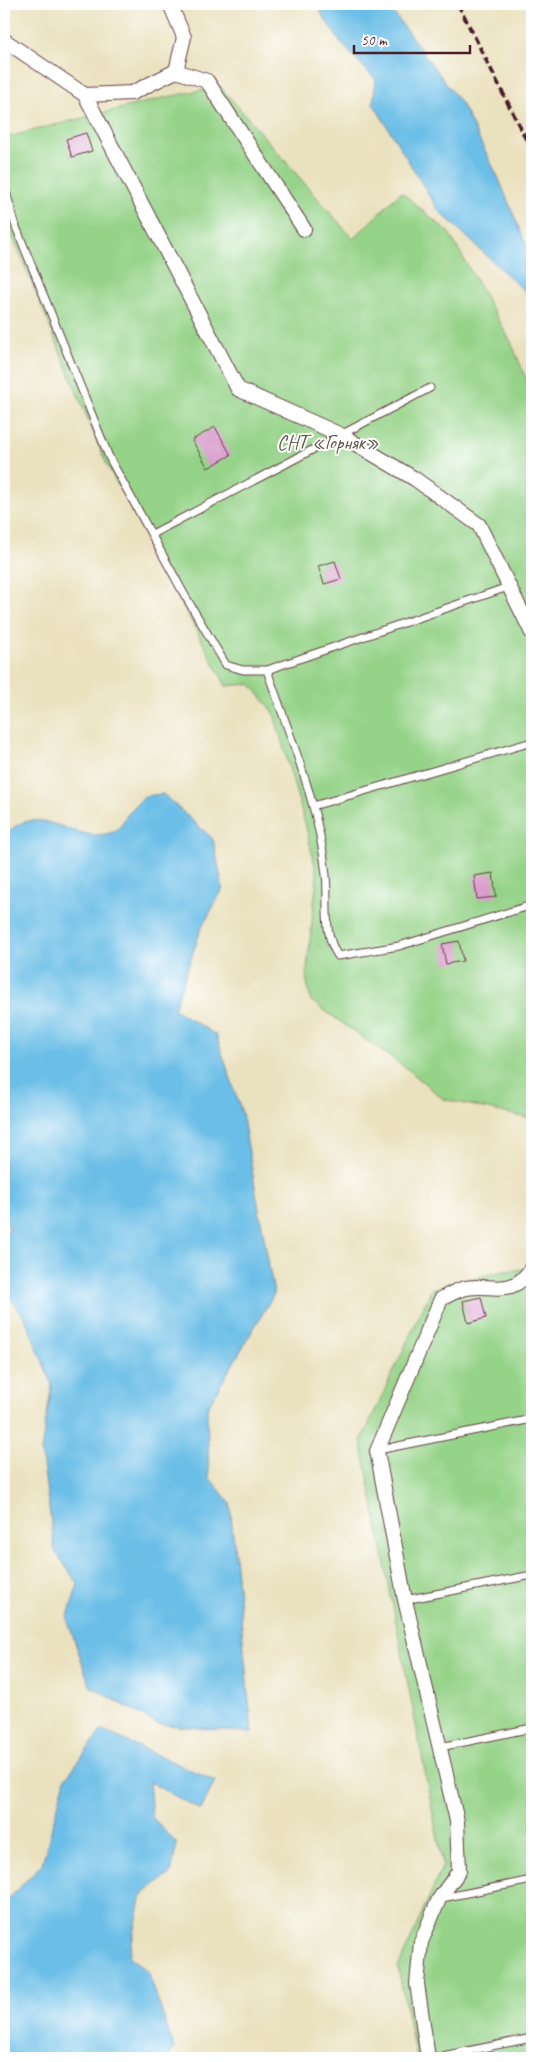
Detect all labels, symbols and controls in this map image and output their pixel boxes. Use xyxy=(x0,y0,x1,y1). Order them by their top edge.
scale bar xyxy=(354,22,470,54)
text: 50 m xyxy=(361,31,388,50)
park label: СНТ «Горняк» xyxy=(277,430,379,455)

